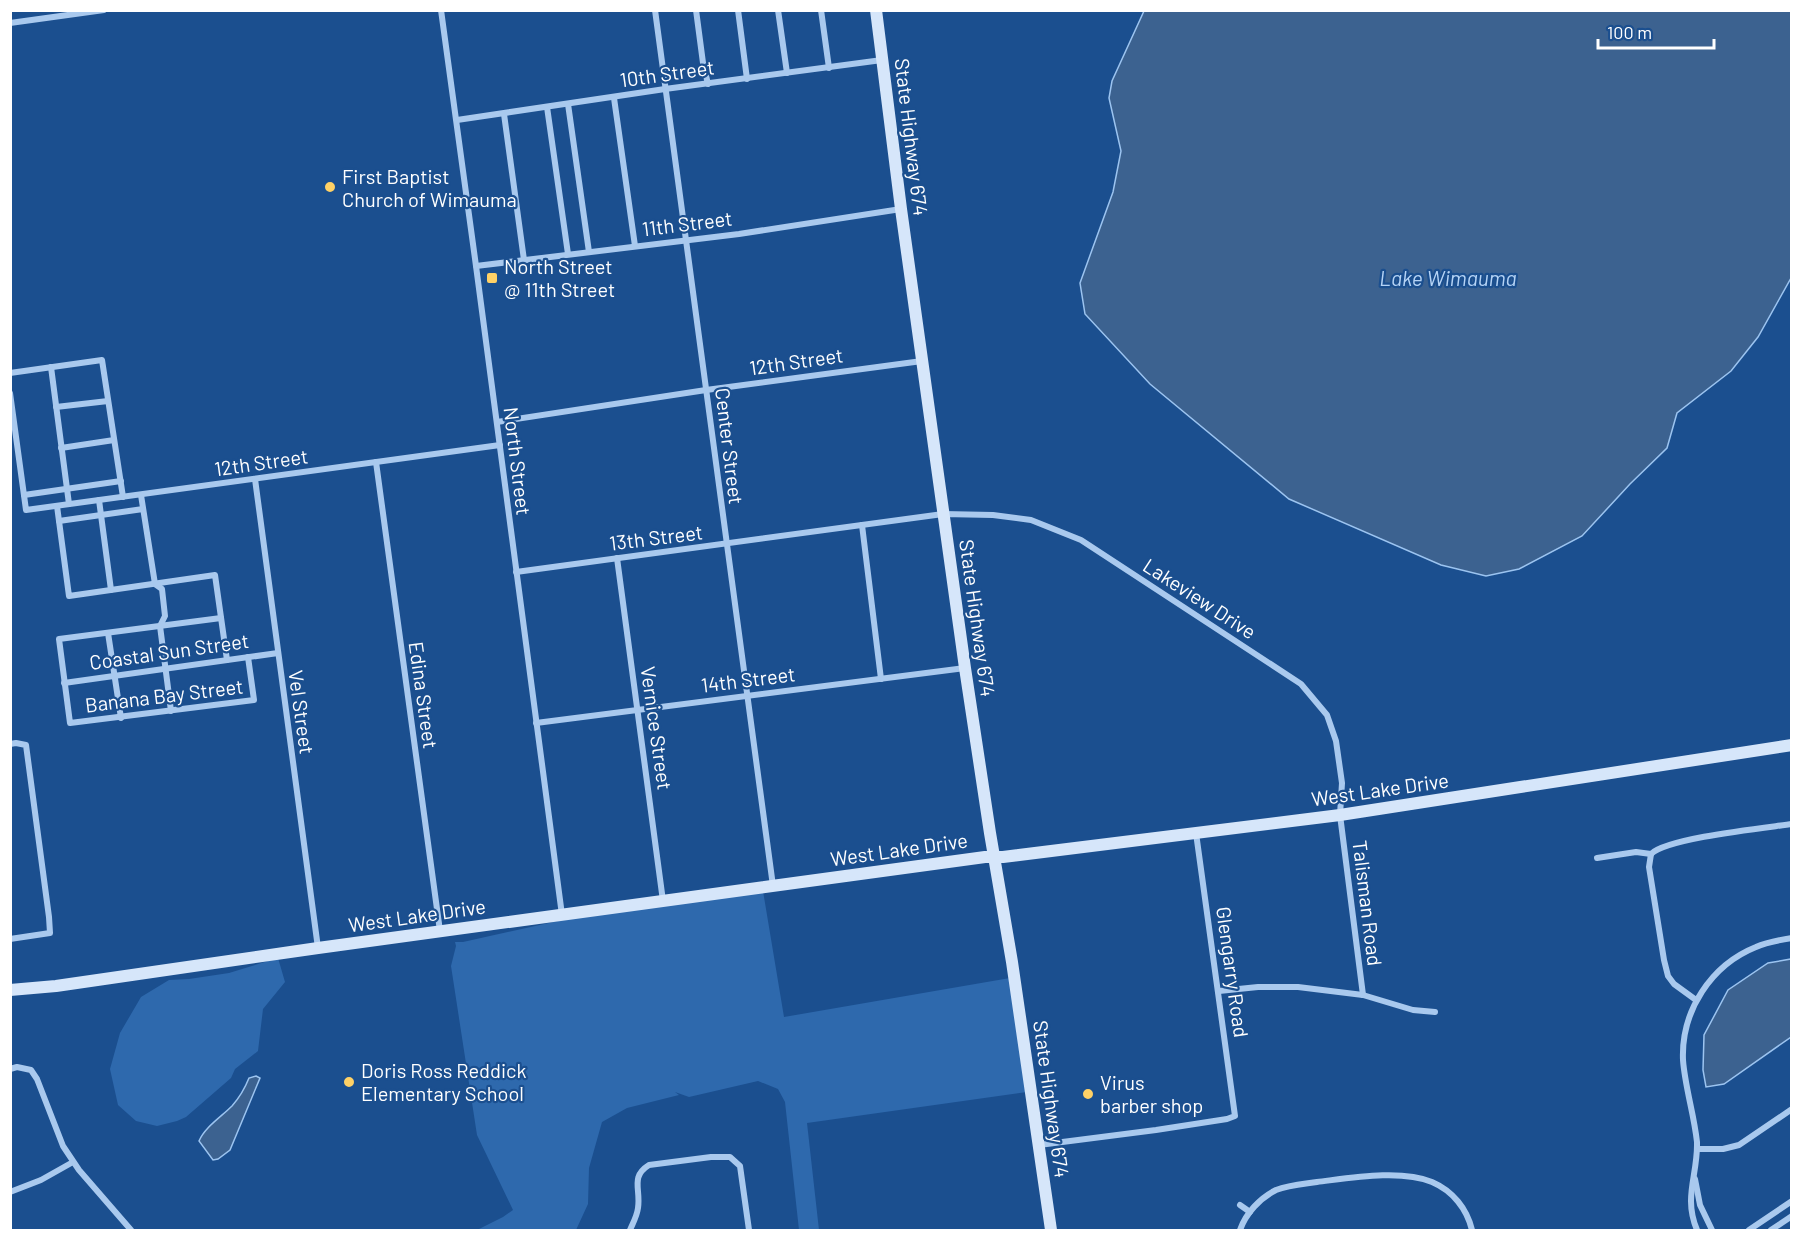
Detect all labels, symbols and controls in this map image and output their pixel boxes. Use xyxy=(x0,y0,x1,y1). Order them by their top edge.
scale bar xyxy=(1598,12,1714,50)
text: 100 m xyxy=(1607,21,1652,43)
street label: 10th Street xyxy=(618,55,716,91)
street label: State Highway 674 xyxy=(890,57,934,217)
place label: First Baptist Church of Wimauma xyxy=(342,164,517,211)
marker: First Baptist Church of Wimauma xyxy=(323,180,337,194)
street label: 11th Street xyxy=(641,206,733,240)
place label: North Street @ 11th Street xyxy=(504,254,615,301)
water label: Lake Wimauma xyxy=(1379,265,1517,290)
marker: North Street @ 11th Street xyxy=(485,271,499,285)
street label: 12th Street xyxy=(748,343,844,379)
street label: Center Street xyxy=(711,386,749,506)
street label: North Street xyxy=(499,406,537,516)
street label: 12th Street xyxy=(213,444,309,480)
street label: 13th Street xyxy=(608,519,704,555)
street label: State Highway 674 xyxy=(955,538,1001,698)
street label: Lakeview Drive xyxy=(1139,553,1261,643)
street label: Coastal Sun Street xyxy=(88,628,250,674)
street label: Edina Street xyxy=(405,640,443,750)
street label: 14th Street xyxy=(700,661,796,697)
street label: Vernice Street xyxy=(636,665,678,791)
street label: Vel Street xyxy=(284,668,320,756)
street label: Banana Bay Street xyxy=(84,673,244,717)
street label: West Lake Drive xyxy=(1310,767,1450,811)
street label: West Lake Drive xyxy=(829,827,969,871)
street label: Talisman Road xyxy=(1348,839,1388,967)
street label: West Lake Drive xyxy=(347,893,487,937)
street label: Glengarry Road xyxy=(1212,905,1254,1039)
street label: State Highway 674 xyxy=(1029,1019,1075,1179)
place label: Doris Ross Reddick Elementary School xyxy=(361,1058,526,1105)
place label: Virus barber shop xyxy=(1100,1070,1203,1117)
marker: Doris Ross Reddick Elementary School xyxy=(342,1075,356,1089)
marker: Virus barber shop xyxy=(1081,1087,1095,1101)

